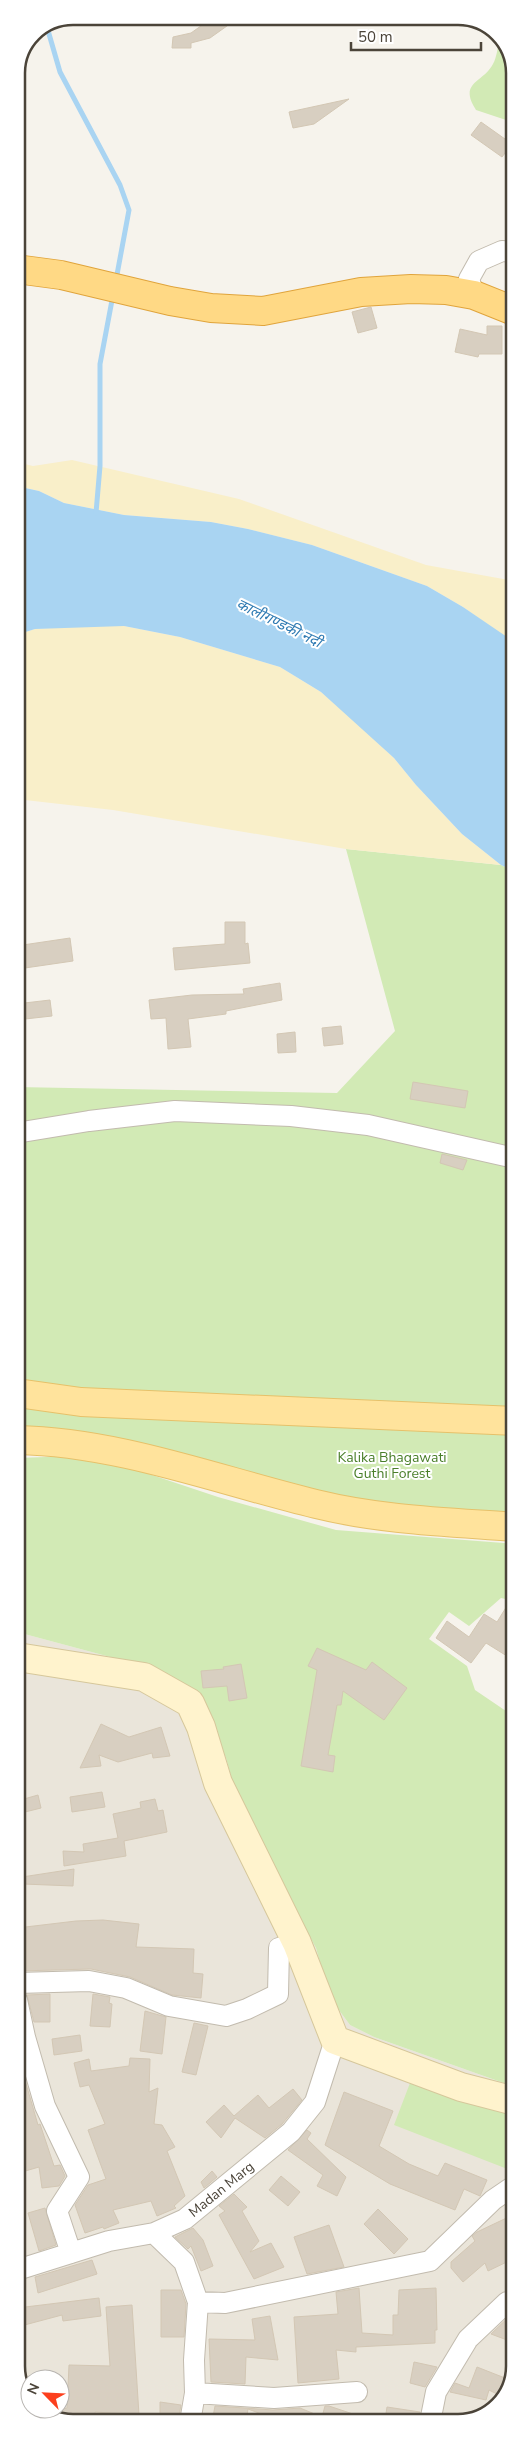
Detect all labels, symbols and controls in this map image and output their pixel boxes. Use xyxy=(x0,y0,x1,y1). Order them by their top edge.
scale bar xyxy=(351,20,481,52)
text: 50 m xyxy=(358,27,393,47)
water label: कालीगण्डकी नदी xyxy=(233,594,328,654)
park label: Kalika Bhagawati Guthi Forest xyxy=(337,1448,447,1483)
street label: Madan Marg xyxy=(185,2157,258,2222)
north arrow xyxy=(20,2369,70,2419)
text: N xyxy=(23,2380,44,2398)

